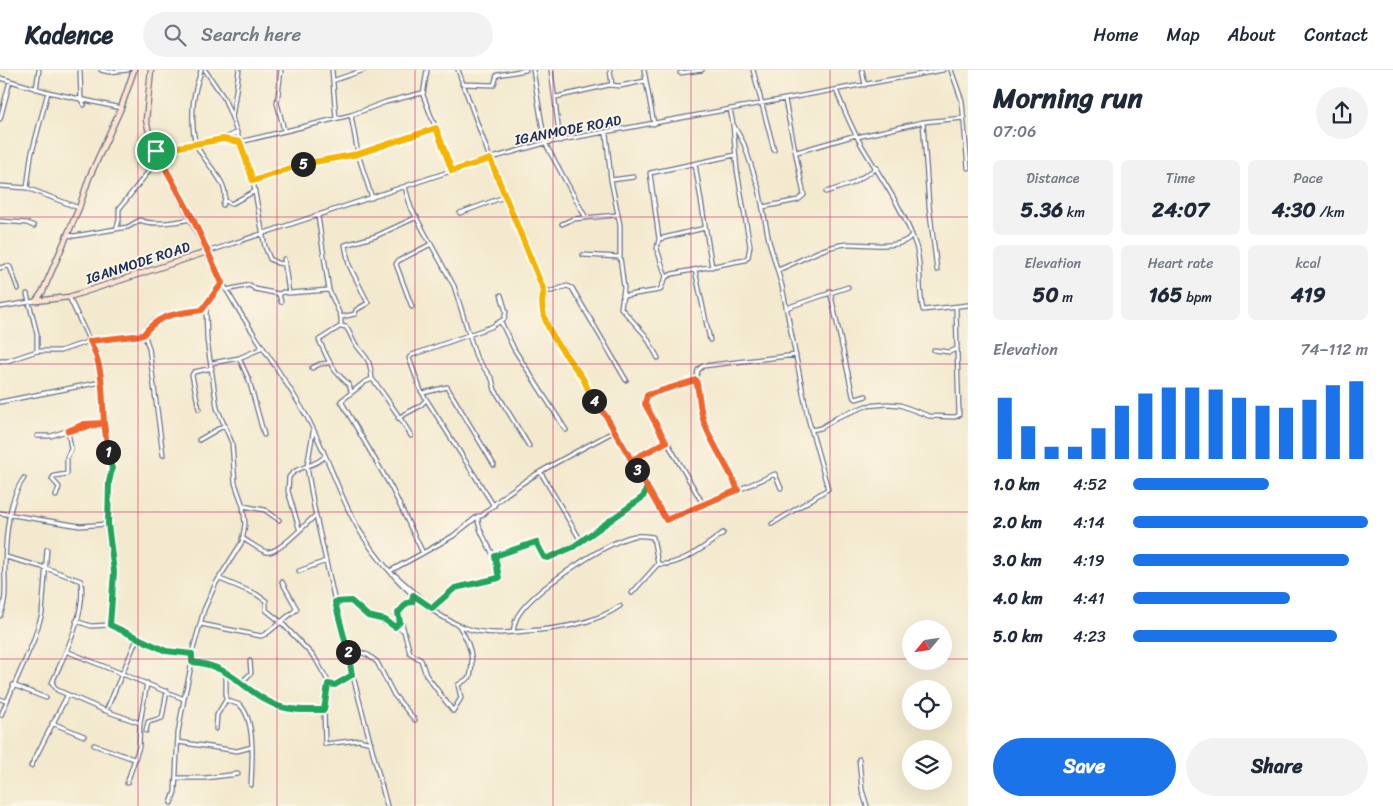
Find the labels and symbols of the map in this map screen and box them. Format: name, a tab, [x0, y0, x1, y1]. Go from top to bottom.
street label: IGANMODE ROAD	[511, 107, 624, 153]
pin	[135, 130, 177, 172]
pin: 5	[290, 152, 316, 176]
street label: IGANMODE ROAD	[82, 234, 194, 292]
pin: 4	[582, 388, 606, 414]
pin: 1	[96, 440, 120, 464]
pin: 3	[624, 458, 650, 482]
north arrow	[902, 620, 952, 670]
pin: 2	[336, 640, 360, 664]

